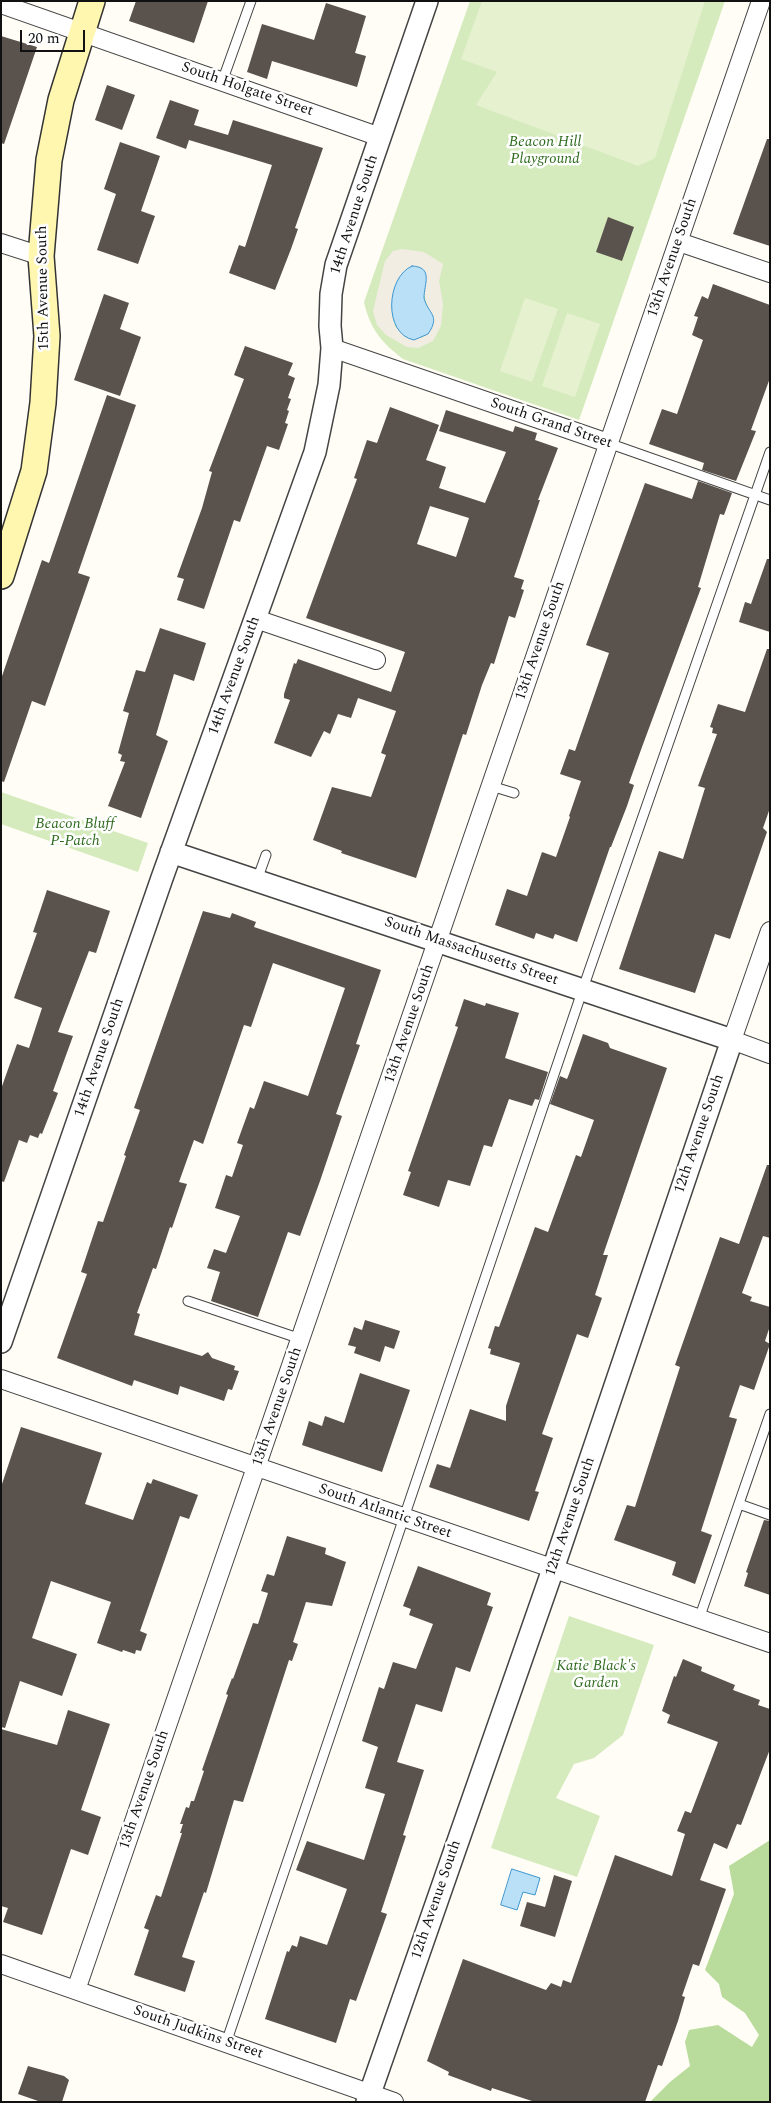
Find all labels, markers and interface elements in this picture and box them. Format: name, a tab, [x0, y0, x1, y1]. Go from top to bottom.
scale bar	[22, 20, 88, 52]
text: 20 m	[28, 27, 60, 50]
street label: South Holgate Street	[179, 59, 315, 121]
park label: Beacon Hill Playground	[509, 134, 581, 169]
street label: 14th Avenue South	[327, 153, 383, 277]
street label: 13th Avenue South	[644, 196, 702, 320]
street label: 15th Avenue South	[34, 225, 54, 351]
street label: South Grand Street	[488, 395, 614, 453]
street label: 13th Avenue South	[512, 579, 570, 703]
street label: 14th Avenue South	[205, 614, 265, 738]
park label: Beacon Bluff P-Patch	[35, 816, 115, 851]
street label: South Massachusetts Street	[382, 914, 560, 990]
street label: 13th Avenue South	[381, 962, 439, 1086]
street label: 14th Avenue South	[71, 996, 129, 1120]
street label: 12th Avenue South	[671, 1072, 729, 1196]
street label: 13th Avenue South	[249, 1345, 307, 1469]
street label: 12th Avenue South	[542, 1455, 600, 1579]
street label: South Atlantic Street	[316, 1481, 454, 1543]
park label: Katie Black's Garden	[556, 1658, 636, 1693]
street label: 13th Avenue South	[116, 1728, 174, 1852]
street label: 12th Avenue South	[408, 1838, 466, 1962]
street label: South Judkins Street	[131, 2002, 265, 2064]

